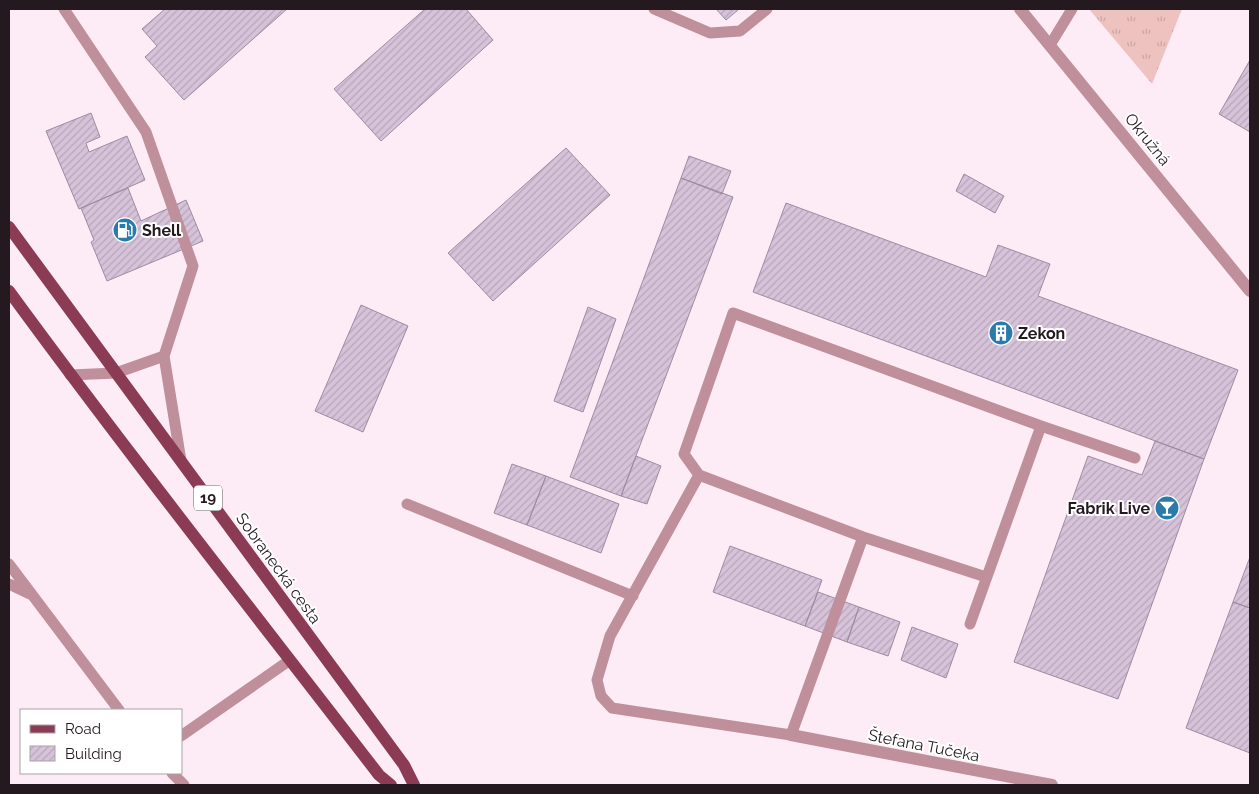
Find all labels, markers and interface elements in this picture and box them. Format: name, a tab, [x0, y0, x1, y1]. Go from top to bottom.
street label: Okružná	[1121, 109, 1174, 169]
fuel station icon: Shell	[112, 217, 138, 243]
place label: Shell	[142, 221, 182, 240]
building icon: Zekon	[988, 320, 1014, 346]
place label: Zekon	[1018, 324, 1065, 343]
road number: 19	[194, 486, 222, 510]
bar icon: Fabrik Live	[1154, 495, 1180, 521]
place label: Fabrik Live	[1068, 499, 1150, 518]
street label: Sobranecká cesta	[232, 509, 325, 627]
legend	[20, 709, 182, 774]
text: Road	[65, 720, 101, 738]
street label: Štefana Tučeka	[867, 724, 981, 766]
text: Building	[65, 745, 122, 763]

